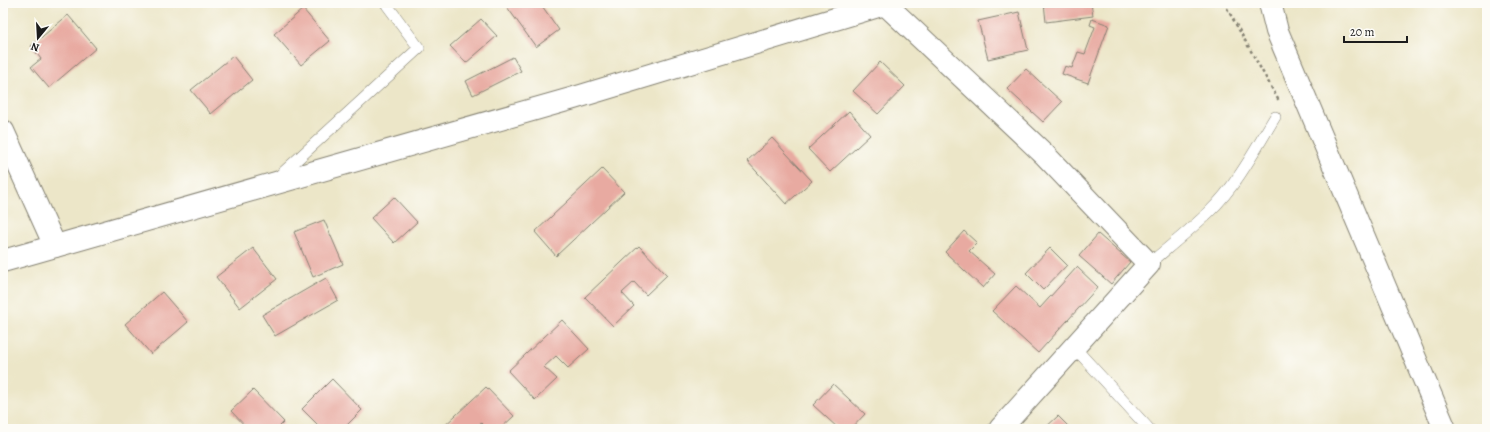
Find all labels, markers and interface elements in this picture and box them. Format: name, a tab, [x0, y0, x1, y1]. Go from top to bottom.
north arrow	[18, 18, 58, 58]
scale bar	[1344, 18, 1407, 44]
text: 20 m	[1350, 24, 1374, 40]
text: N	[29, 39, 41, 55]

